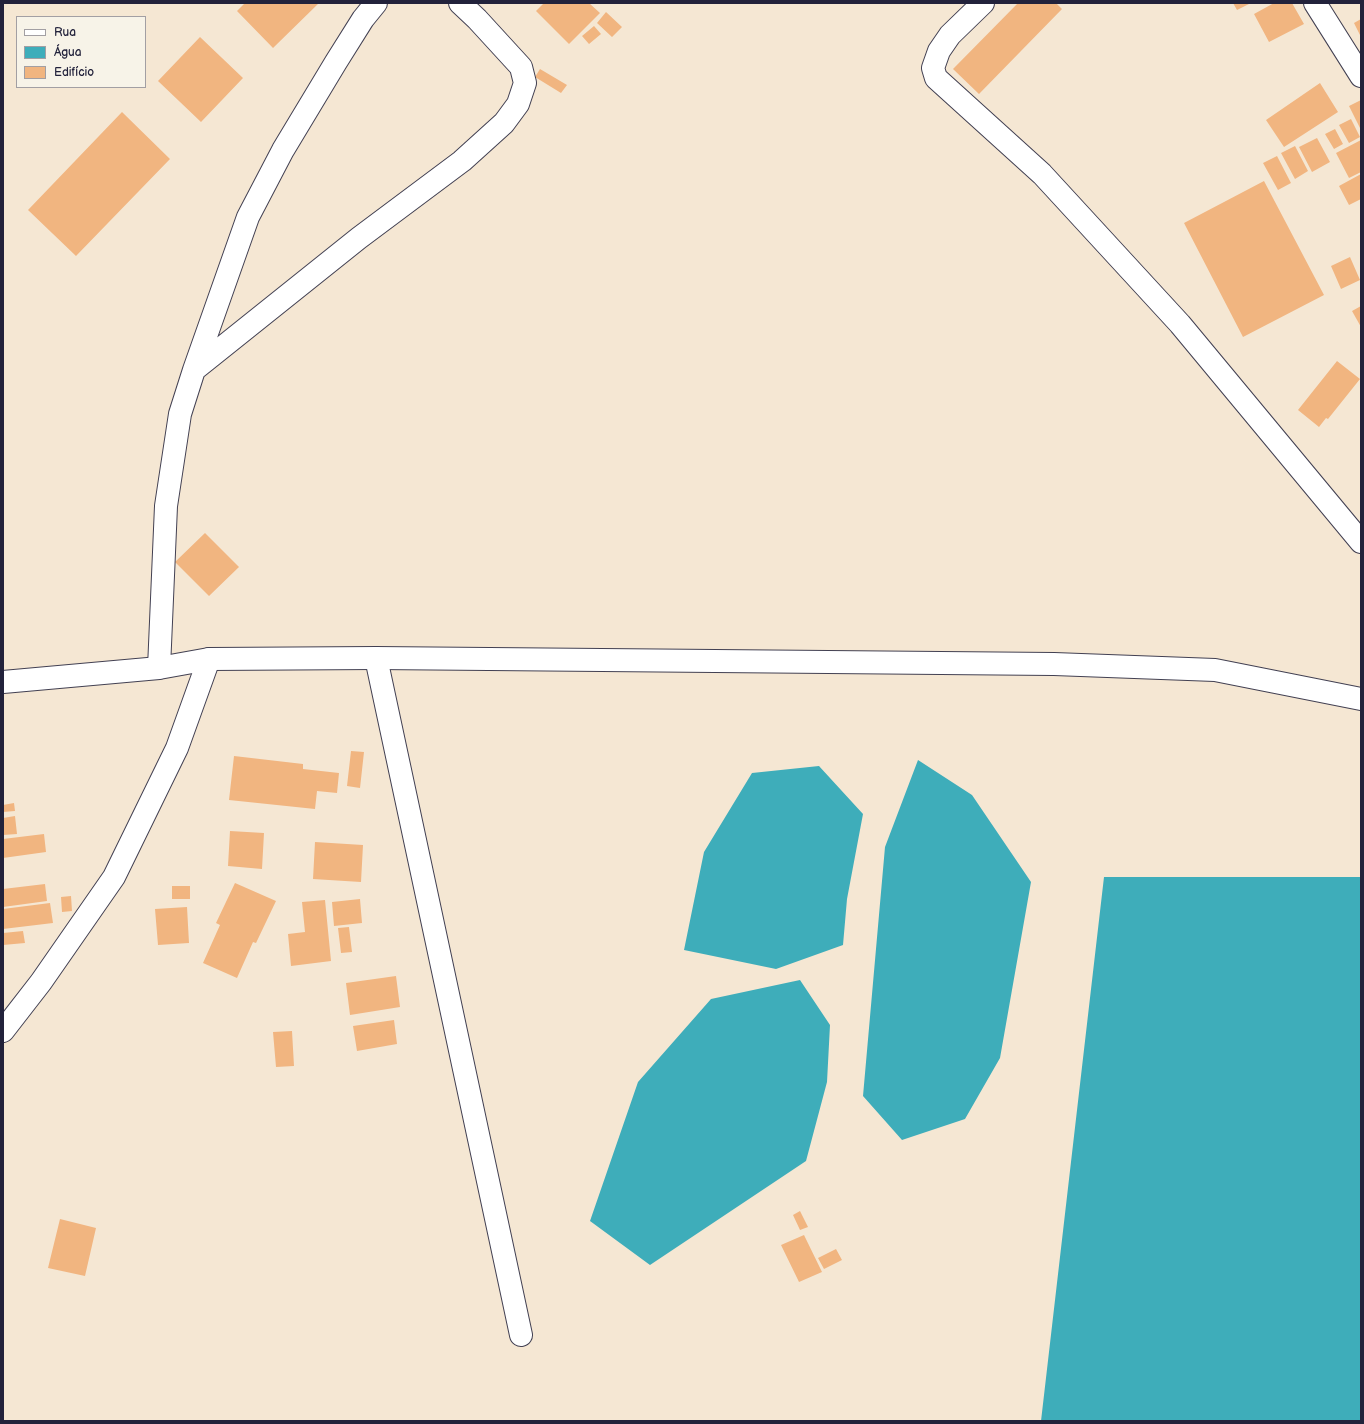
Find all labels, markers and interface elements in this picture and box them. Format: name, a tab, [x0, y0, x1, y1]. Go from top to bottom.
legend	[16, 16, 146, 88]
text: Rua	[54, 25, 76, 40]
text: Água	[54, 45, 82, 60]
text: Edifício	[54, 65, 94, 80]

